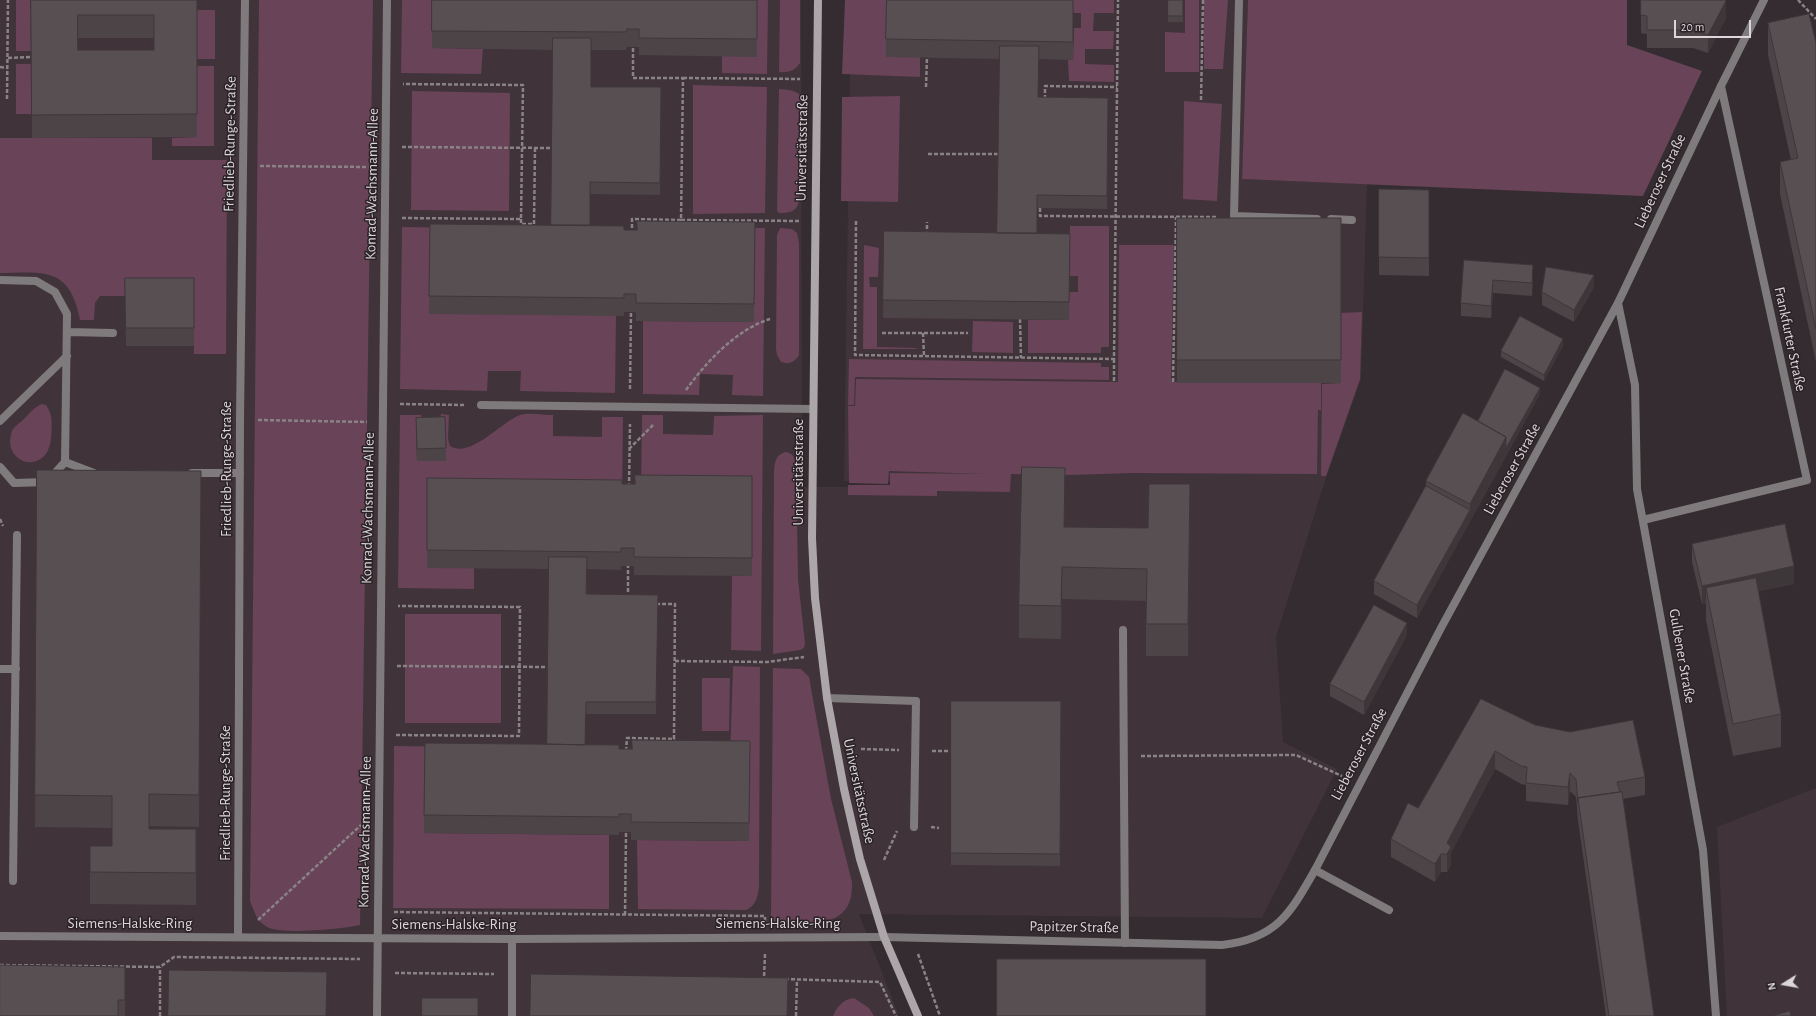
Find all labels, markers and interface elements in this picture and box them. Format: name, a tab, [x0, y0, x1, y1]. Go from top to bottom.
scale bar	[1676, 12, 1753, 38]
text: 20 m	[1681, 21, 1704, 33]
street label: Friedlieb-Runge-Straße	[220, 76, 240, 212]
street label: Universitätsstraße	[792, 94, 812, 202]
street label: Konrad-Wachsmann-Allee	[362, 108, 382, 260]
street label: Lieberoser Straße	[1630, 131, 1690, 231]
street label: Frankfurter Straße	[1770, 285, 1810, 393]
street label: Friedlieb-Runge-Straße	[217, 401, 235, 537]
street label: Universitätsstraße	[789, 419, 807, 525]
street label: Lieberoser Straße	[1479, 420, 1545, 518]
street label: Konrad-Wachsmann-Allee	[358, 432, 378, 584]
street label: Gulbener Straße	[1665, 607, 1699, 705]
street label: Lieberoser Straße	[1327, 705, 1391, 803]
street label: Friedlieb-Runge-Straße	[216, 725, 234, 861]
street label: Universitätsstraße	[839, 737, 879, 845]
street label: Konrad-Wachsmann-Allee	[355, 756, 375, 908]
street label: Siemens-Halske-Ring	[68, 914, 192, 932]
street label: Siemens-Halske-Ring	[716, 914, 840, 932]
street label: Siemens-Halske-Ring	[392, 915, 516, 933]
street label: Papitzer Straße	[1029, 917, 1119, 937]
north arrow	[1764, 964, 1804, 1004]
text: N	[1766, 982, 1778, 991]

